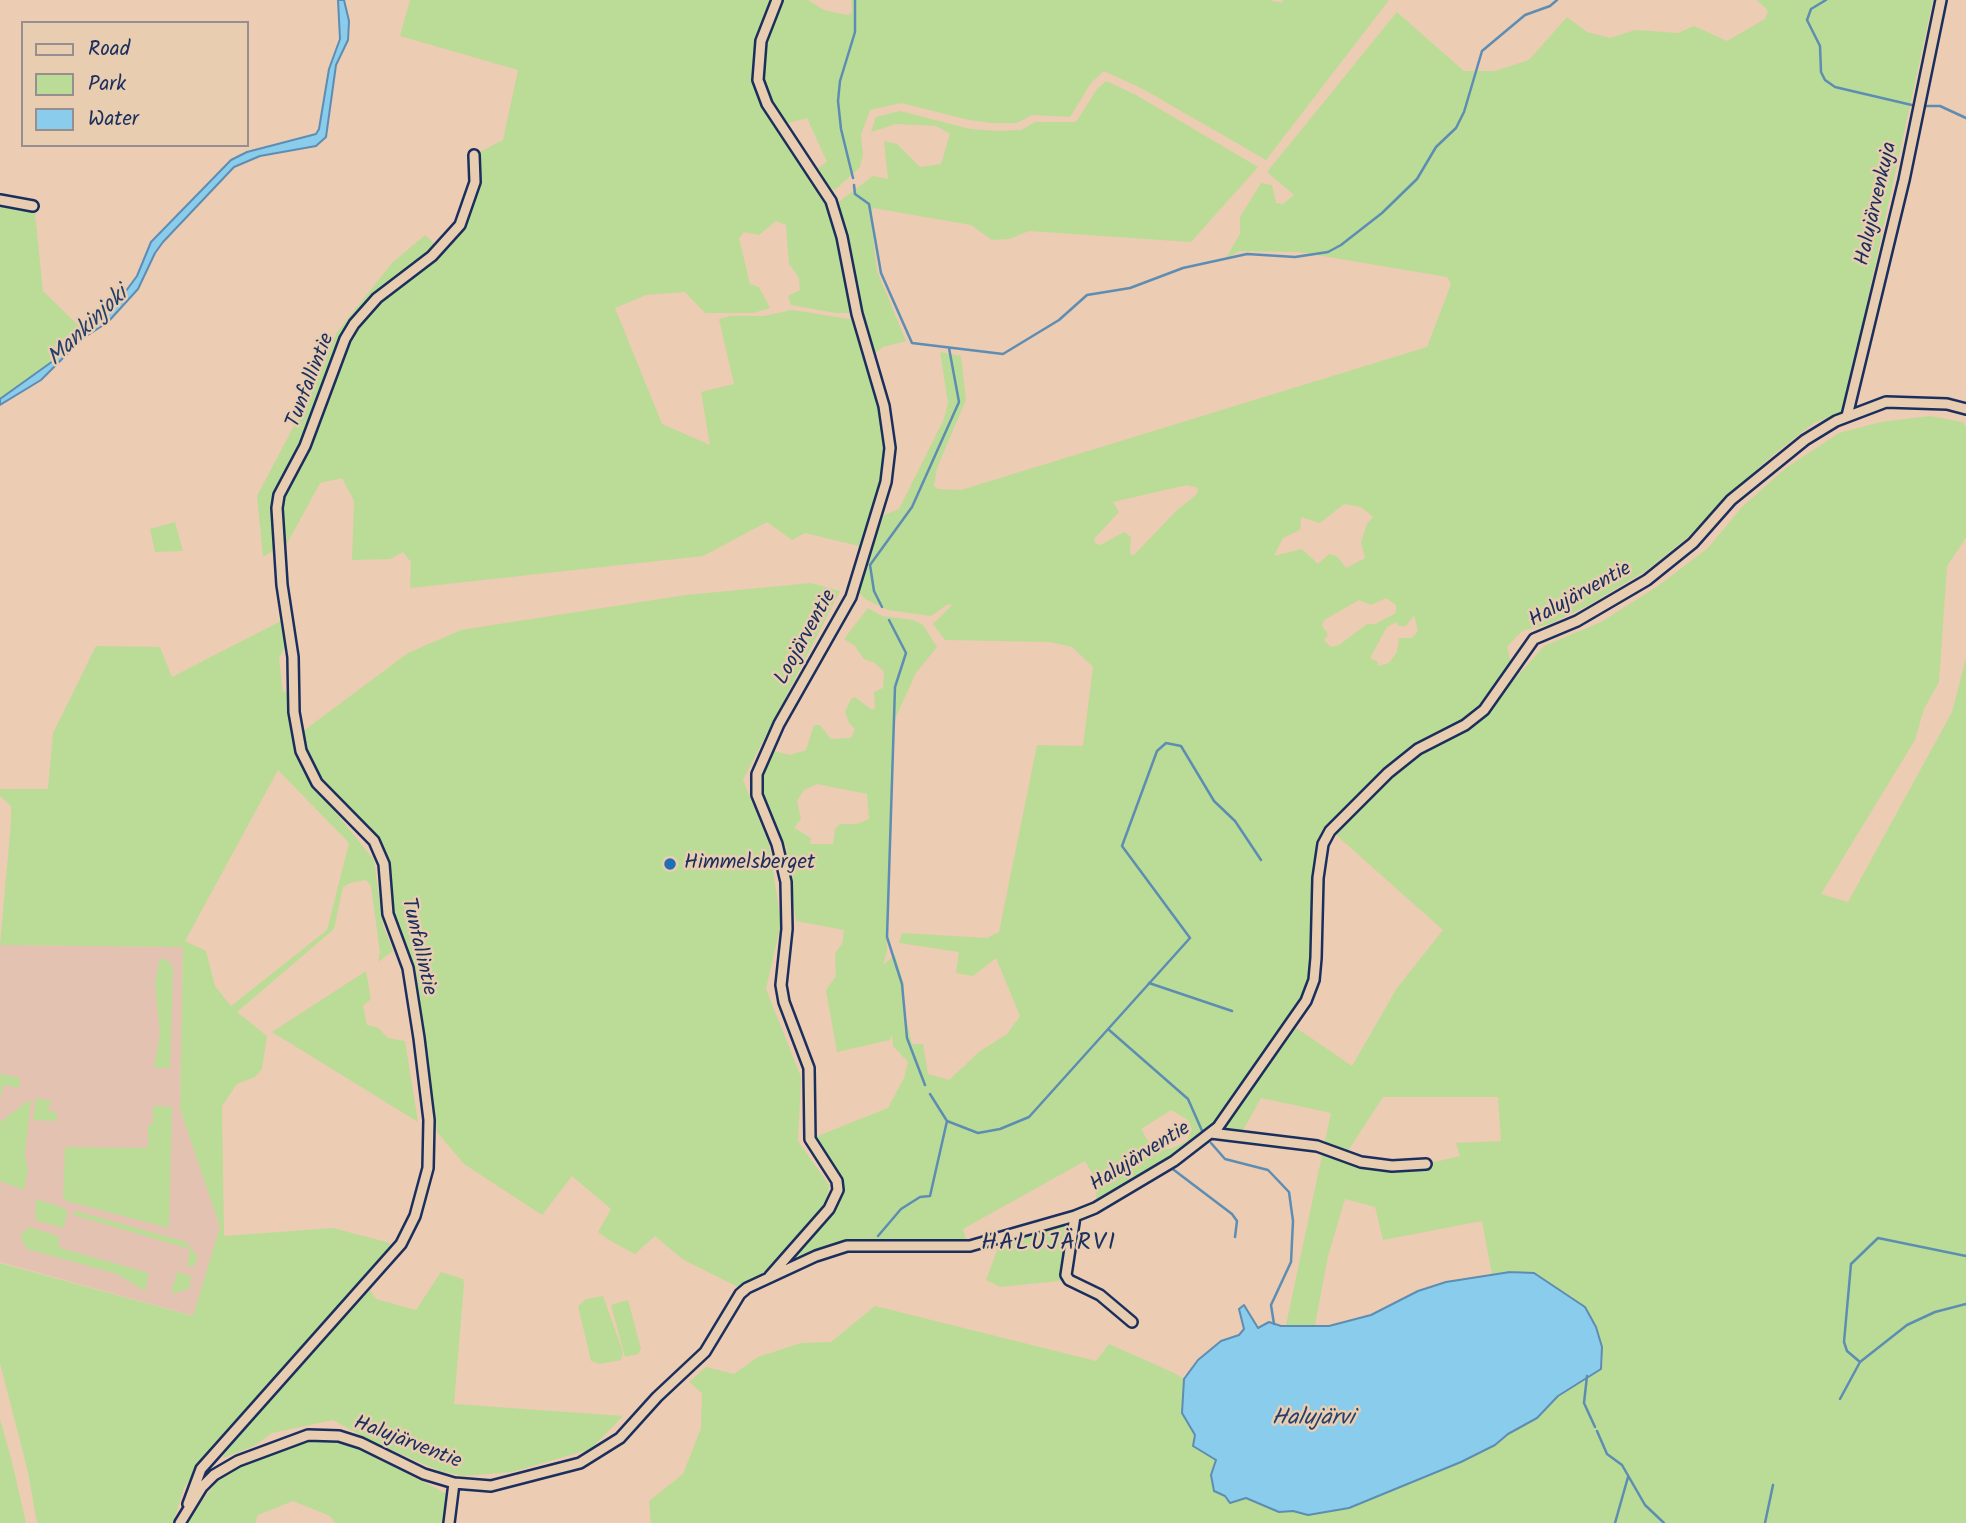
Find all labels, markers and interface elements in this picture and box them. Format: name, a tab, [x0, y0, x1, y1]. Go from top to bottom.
legend	[21, 21, 248, 147]
text: Road	[88, 33, 130, 66]
text: Park	[88, 68, 126, 101]
text: Water	[88, 103, 139, 136]
street label: Halujärvenkuja	[1852, 140, 1904, 268]
water label: Mankinjoki	[43, 283, 135, 373]
street label: Tunfallintie	[282, 330, 342, 432]
street label: Halujärventie	[1525, 557, 1637, 635]
street label: Loojärventie	[771, 586, 843, 690]
place label: Himmelsberget	[684, 851, 815, 877]
marker: Himmelsberget	[662, 856, 678, 872]
street label: Tunfallintie	[394, 896, 440, 998]
street label: Halujärventie	[1086, 1117, 1196, 1199]
district label: HALUJÄRVI	[982, 1231, 1116, 1259]
water label: Halujärvi	[1272, 1406, 1354, 1434]
street label: Halujärventie	[350, 1412, 464, 1476]

